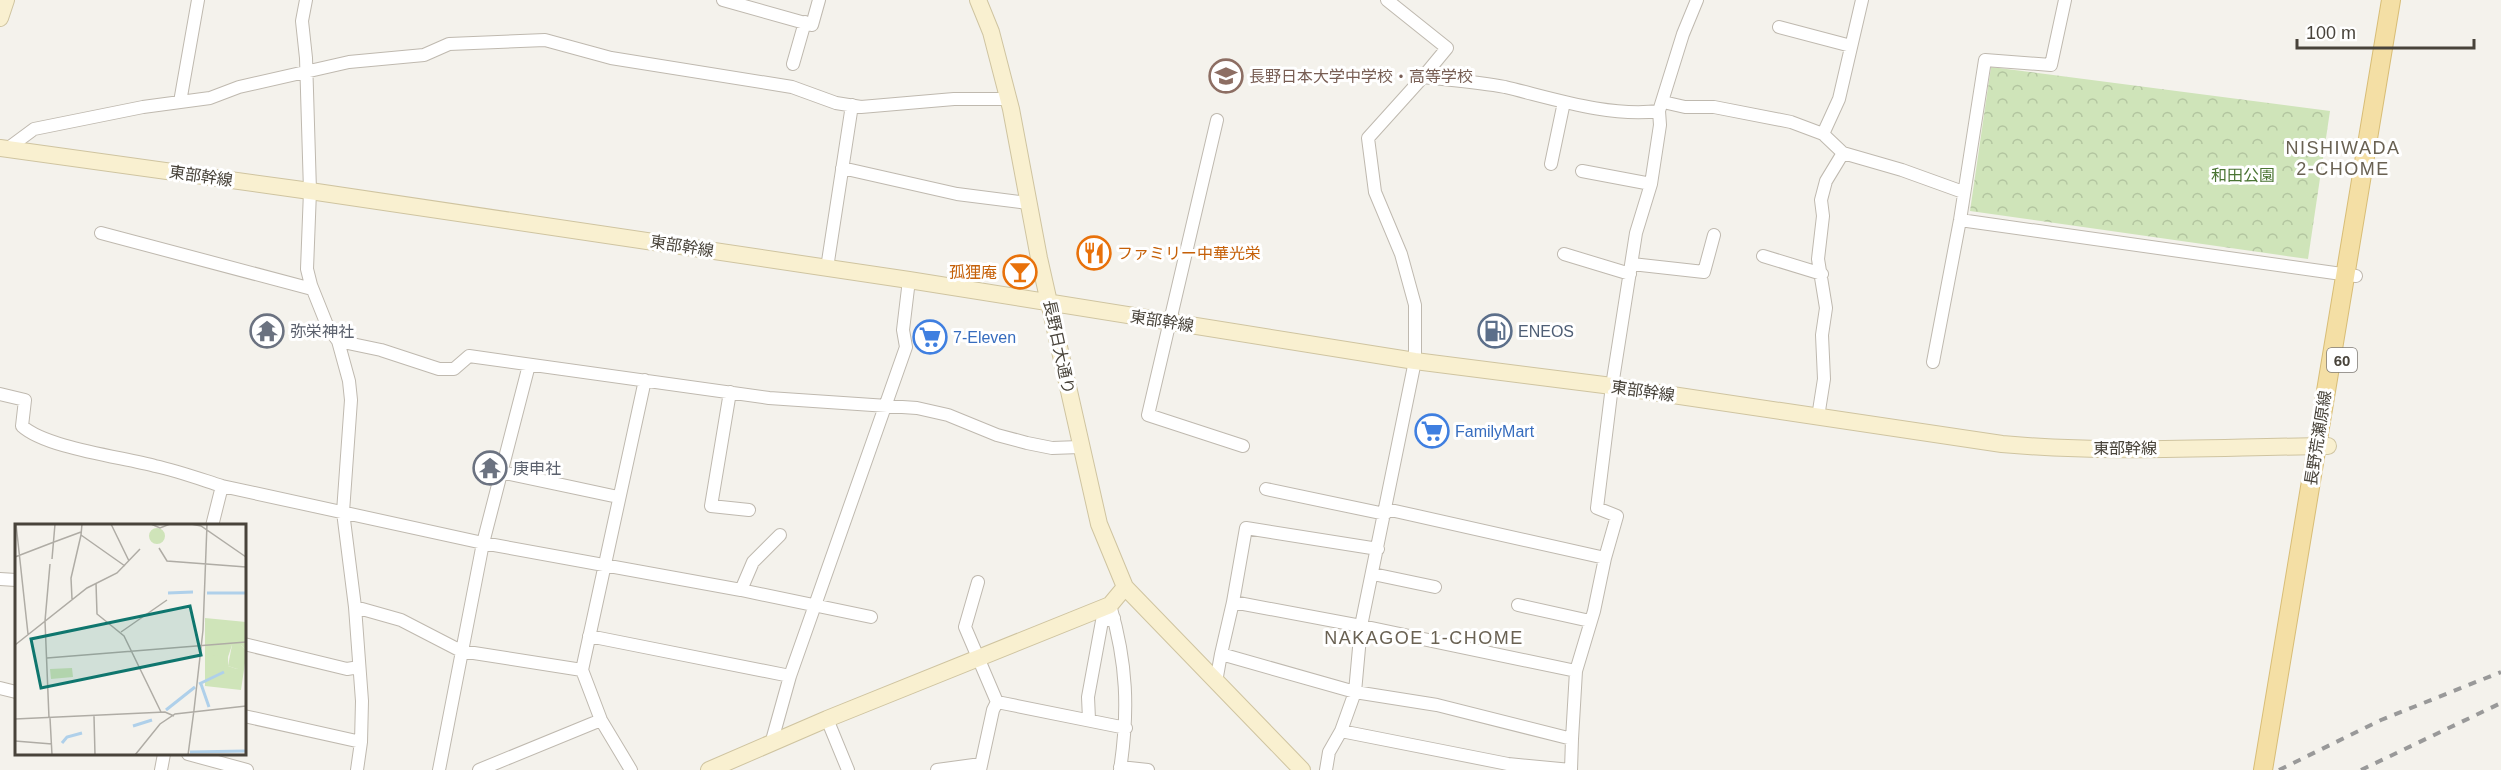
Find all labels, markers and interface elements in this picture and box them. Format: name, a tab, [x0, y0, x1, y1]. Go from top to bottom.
scale bar	[2297, 12, 2474, 50]
text: 100 m	[2306, 23, 2356, 43]
school or university icon: 長野日本大学中学校・高等学校	[1208, 58, 1244, 94]
place label: 長野日本大学中学校・高等学校	[1249, 68, 1473, 85]
district label: NISHIWADA 2-CHOME	[2286, 138, 2400, 179]
street label: 東部幹線	[168, 163, 234, 189]
park label: 和田公園	[2211, 167, 2275, 184]
street label: 東部幹線	[649, 233, 715, 259]
restaurant icon: ファミリー中華光栄	[1076, 235, 1112, 271]
place label: ファミリー中華光栄	[1117, 245, 1261, 262]
bar icon: 孤狸庵	[1002, 254, 1038, 290]
place label: 孤狸庵	[949, 264, 997, 281]
street label: 長野日大通り	[1041, 298, 1077, 396]
street label: 東部幹線	[1129, 308, 1195, 334]
temple icon: 弥栄神社	[249, 313, 285, 349]
fuel station icon: ENEOS	[1477, 313, 1513, 349]
supermarket icon: 7-Eleven	[912, 319, 948, 355]
place label: 弥栄神社	[290, 323, 354, 340]
place label: ENEOS	[1518, 323, 1574, 340]
place label: 7-Eleven	[953, 329, 1016, 346]
road number: 60	[2327, 348, 2357, 372]
street label: 東部幹線	[1610, 378, 1676, 404]
street label: 長野荒瀬原線	[2302, 389, 2334, 487]
supermarket icon: FamilyMart	[1414, 413, 1450, 449]
place label: FamilyMart	[1455, 423, 1535, 440]
street label: 東部幹線	[2093, 440, 2157, 457]
temple icon: 庚申社	[472, 450, 508, 486]
place label: 庚申社	[513, 460, 561, 477]
inset map	[15, 524, 246, 755]
district label: NAKAGOE 1-CHOME	[1324, 628, 1524, 648]

